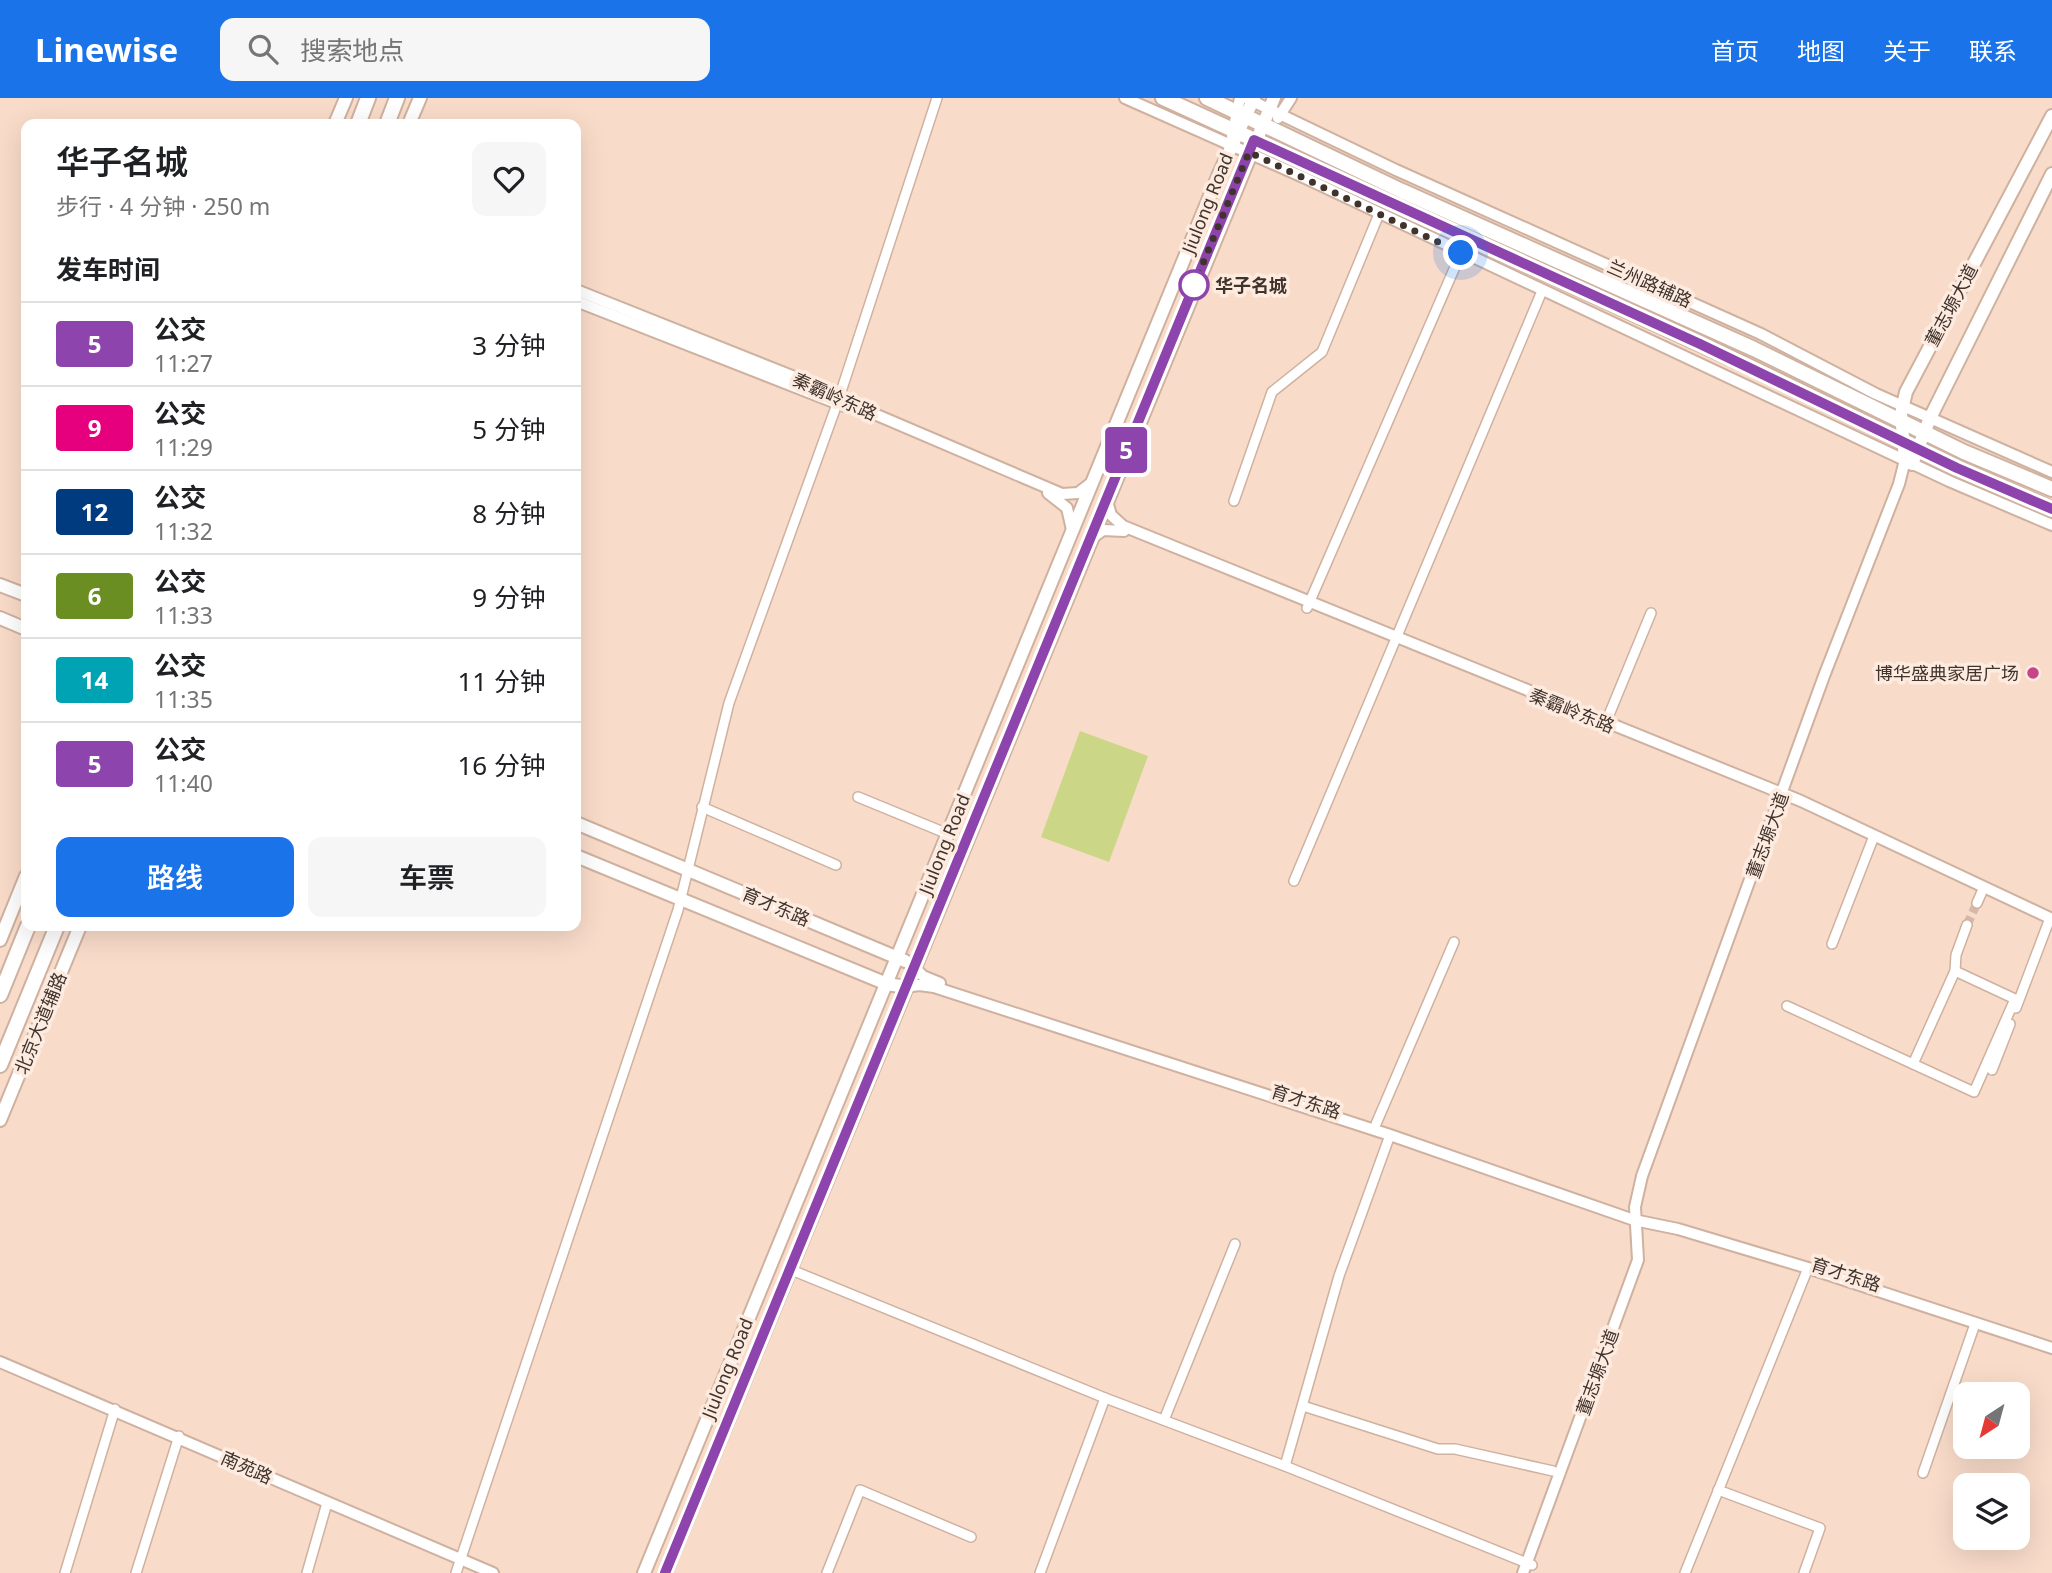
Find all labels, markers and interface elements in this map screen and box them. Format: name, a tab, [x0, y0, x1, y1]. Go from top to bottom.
search box	[220, 18, 710, 81]
text: Linewise	[35, 27, 178, 72]
icon: search	[244, 30, 282, 68]
text: 搜索地点	[300, 32, 404, 68]
text: 首页	[1711, 34, 1759, 67]
text: 地图	[1797, 34, 1845, 67]
text: 关于	[1883, 34, 1931, 67]
text: 联系	[1969, 34, 2017, 67]
text: 华子名城	[56, 139, 188, 184]
button: heart	[472, 142, 546, 216]
street label: Jiulong Road	[1175, 149, 1238, 259]
text: 步行 · 4 分钟 · 250 m	[56, 190, 270, 222]
your location	[1443, 235, 1478, 270]
text: 发车时间	[56, 251, 160, 287]
street label: 兰州路辅路	[1604, 254, 1696, 312]
street label: 董志塬大道	[1919, 260, 1983, 350]
marker: 华子名城	[1179, 270, 1209, 300]
place label: 华子名城	[1215, 273, 1287, 297]
text: 公交	[154, 311, 206, 347]
text: 5	[88, 327, 101, 360]
text: 3 分钟	[472, 327, 546, 363]
text: 11:27	[154, 347, 213, 379]
street label: 秦霸岭东路	[789, 367, 881, 425]
text: 公交	[154, 395, 206, 431]
text: 9	[88, 411, 101, 444]
text: 5 分钟	[472, 411, 546, 447]
line badge: 5	[1103, 427, 1149, 473]
text: 11:29	[154, 431, 213, 463]
text: 5	[1119, 433, 1133, 466]
text: 公交	[154, 479, 206, 515]
text: 12	[81, 495, 108, 528]
text: 8 分钟	[472, 495, 546, 531]
text: 11:32	[154, 515, 213, 547]
text: 公交	[154, 563, 206, 599]
text: 6	[88, 579, 101, 612]
text: 9 分钟	[472, 579, 546, 615]
text: 11:33	[154, 599, 213, 631]
text: 公交	[154, 647, 206, 683]
place label: 博华盛典家居广场	[1875, 661, 2019, 685]
text: 14	[81, 663, 108, 696]
text: 11 分钟	[457, 663, 546, 699]
marker: 博华盛典家居广场	[2025, 665, 2041, 681]
street label: 秦霸岭东路	[1526, 682, 1618, 738]
text: 11:35	[154, 683, 213, 715]
text: 公交	[154, 731, 206, 767]
text: 5	[88, 747, 101, 780]
text: 16 分钟	[457, 747, 546, 783]
text: 11:40	[154, 767, 213, 799]
street label: 董志塬大道	[1740, 789, 1794, 881]
street label: Jiulong Road	[912, 790, 975, 900]
button: 路线	[56, 837, 294, 917]
button: 车票	[308, 837, 546, 917]
street label: 育才东路	[738, 881, 814, 931]
street label: 北京大道辅路	[9, 968, 71, 1078]
street label: 育才东路	[1268, 1078, 1344, 1124]
street label: 育才东路	[1808, 1251, 1884, 1297]
street label: Jiulong Road	[695, 1314, 758, 1424]
street label: 董志塬大道	[1570, 1326, 1624, 1418]
north arrow	[1953, 1382, 2030, 1460]
map controls	[1953, 1382, 2030, 1550]
street label: 南苑路	[217, 1445, 277, 1489]
button: layers	[1953, 1473, 2030, 1550]

